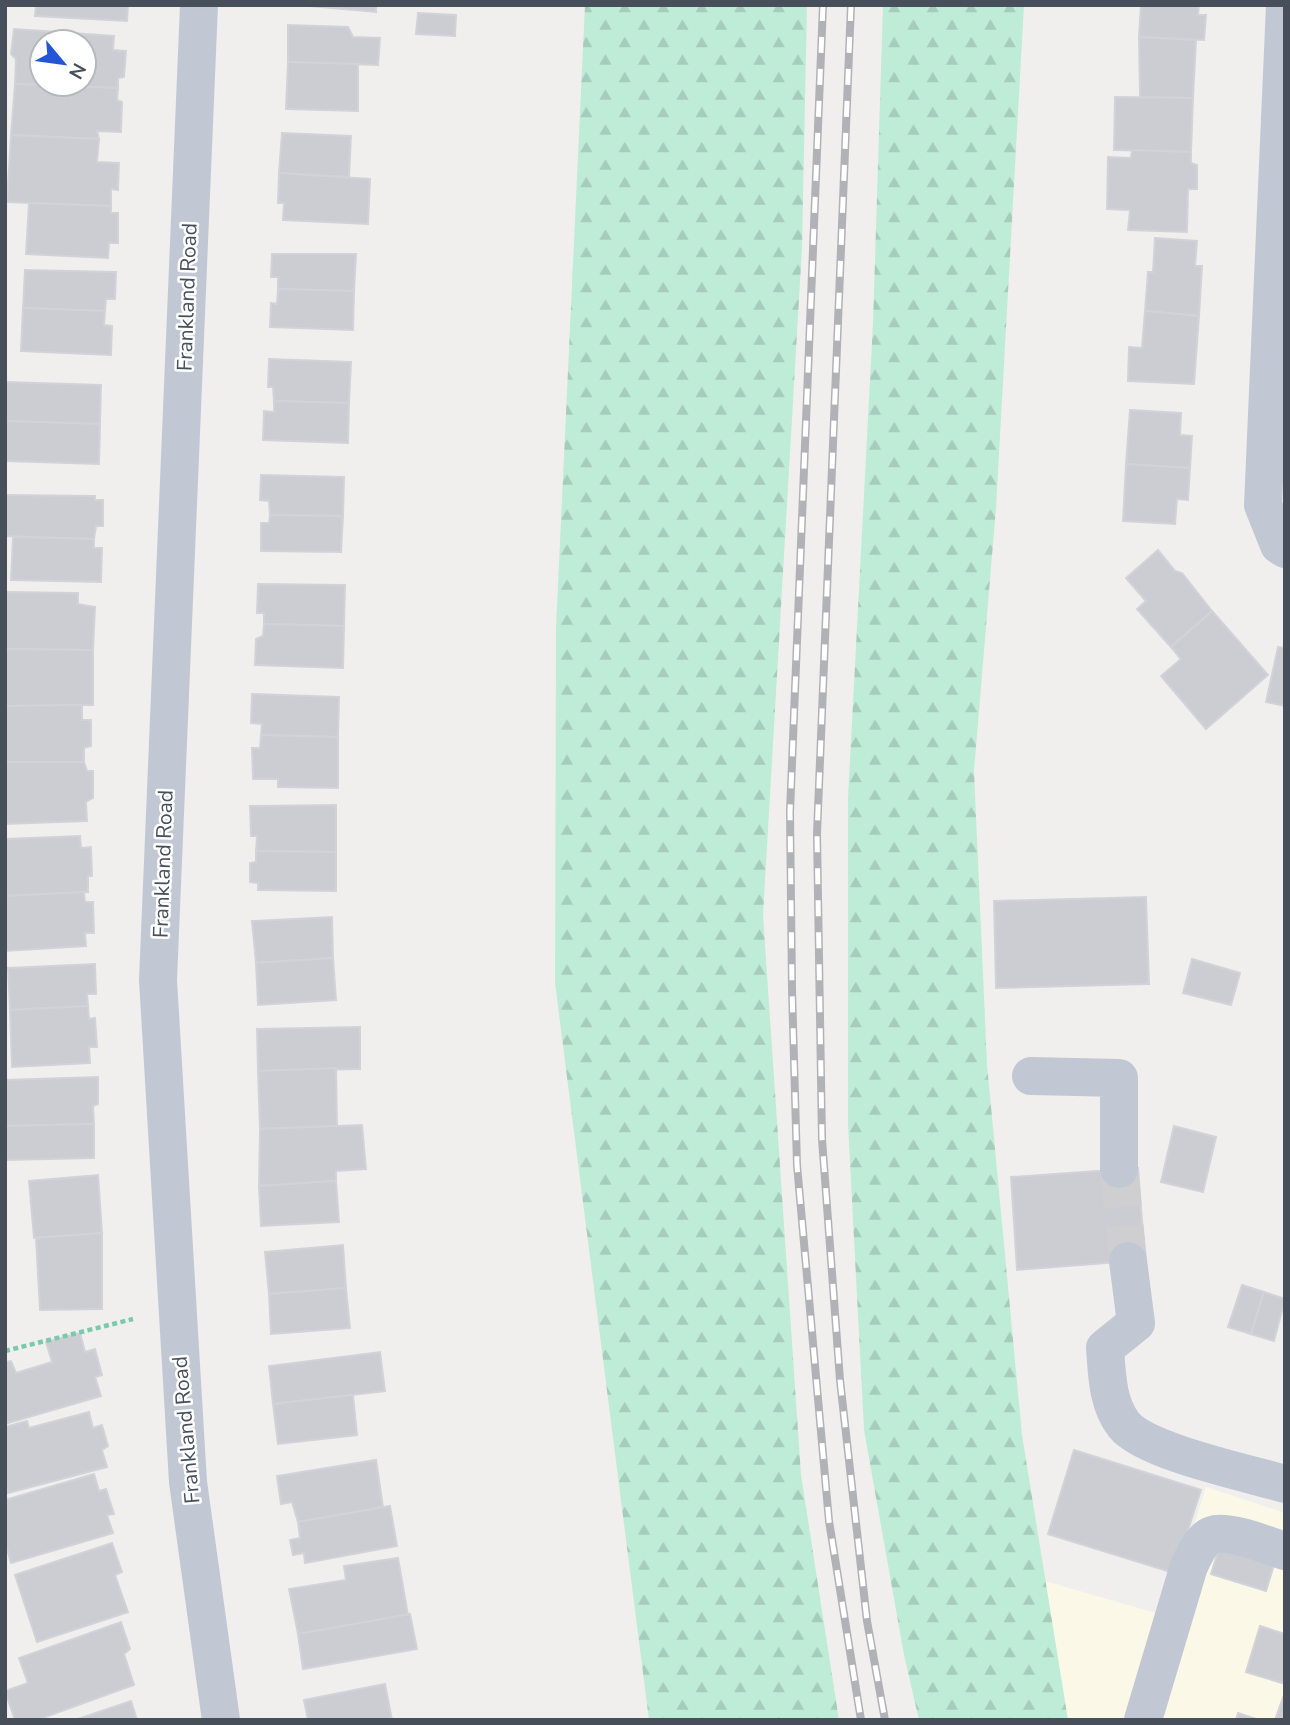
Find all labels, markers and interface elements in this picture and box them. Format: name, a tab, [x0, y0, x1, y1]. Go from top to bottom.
north arrow	[28, 28, 98, 98]
text: N	[62, 58, 92, 83]
street label: Frankland Road	[170, 223, 204, 371]
street label: Frankland Road	[146, 790, 180, 938]
street label: Frankland Road	[166, 1355, 206, 1505]

